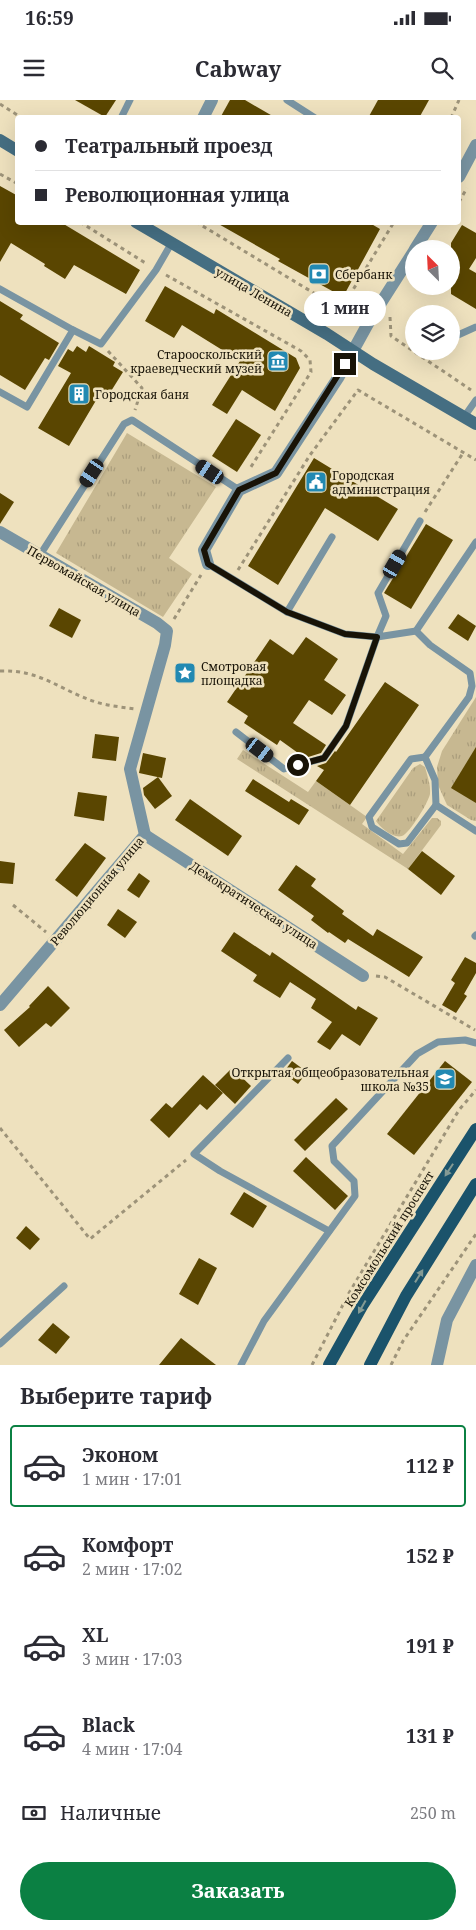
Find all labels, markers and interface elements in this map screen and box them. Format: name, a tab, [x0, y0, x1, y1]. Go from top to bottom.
text: 16:59	[25, 5, 74, 31]
text: Cabway	[195, 53, 281, 83]
icon: menu	[20, 54, 48, 82]
icon: search	[428, 54, 456, 82]
text: Театральный проезд	[65, 133, 273, 159]
text: Революционная улица	[65, 182, 290, 208]
north arrow	[405, 240, 460, 295]
map controls	[405, 240, 460, 360]
bank icon: Сбербанк	[307, 262, 331, 286]
street label: улица Ленина	[212, 263, 296, 321]
place label: Сбербанк	[335, 266, 393, 283]
callout: 1 мин	[304, 292, 386, 326]
text: 1 мин	[321, 297, 369, 319]
button: layers	[405, 305, 460, 360]
place label: Старооскольский краеведческий музей	[130, 346, 262, 377]
museum icon: Старооскольский краеведческий музей	[266, 349, 290, 373]
route end	[334, 353, 356, 375]
building icon: Городская баня	[67, 382, 91, 406]
place label: Городская баня	[95, 386, 189, 403]
car	[77, 456, 106, 490]
car	[193, 457, 226, 487]
place label: Городская администрация	[332, 467, 430, 498]
public building icon: Городская администрация	[304, 470, 328, 494]
street label: Первомайская улица	[24, 541, 144, 621]
car	[381, 547, 408, 581]
place label: Смотровая площадка	[201, 658, 267, 689]
place icon: Смотровая площадка	[173, 661, 197, 685]
car	[243, 735, 276, 765]
route start	[287, 754, 309, 776]
street label: Революционная улица	[46, 833, 148, 949]
street label: Демократическая улица	[187, 857, 321, 953]
place label: Открытая общеобразовательная школа №35	[232, 1064, 429, 1095]
school or university icon: Открытая общеобразовательная школа №35	[433, 1067, 457, 1091]
one-way arrow	[444, 1163, 454, 1177]
street label: Комсомольский проспект	[340, 1167, 438, 1310]
one-way arrow	[414, 1270, 424, 1283]
one-way arrow	[357, 1300, 366, 1313]
text: Выберите тариф	[20, 1380, 212, 1410]
text: Эконом	[82, 1442, 158, 1468]
icon: car	[22, 1444, 67, 1489]
text: 112 ₽	[406, 1453, 454, 1479]
text: 1 мин · 17:01	[82, 1468, 183, 1490]
text: Комфорт	[82, 1532, 173, 1558]
icon: car	[22, 1534, 67, 1579]
text: 152 ₽	[406, 1543, 454, 1569]
text: 2 мин · 17:02	[82, 1558, 183, 1580]
text: XL	[82, 1622, 108, 1648]
icon: car	[22, 1624, 67, 1669]
text: 191 ₽	[406, 1633, 454, 1659]
text: 3 мин · 17:03	[82, 1648, 183, 1670]
text: Black	[82, 1712, 135, 1738]
icon: car	[22, 1714, 67, 1759]
text: 131 ₽	[406, 1723, 454, 1749]
text: 4 мин · 17:04	[82, 1738, 183, 1760]
icon: cash	[20, 1799, 48, 1827]
text: Наличные	[60, 1800, 161, 1826]
text: 250 m	[410, 1802, 456, 1824]
button: Заказать	[20, 1862, 456, 1920]

